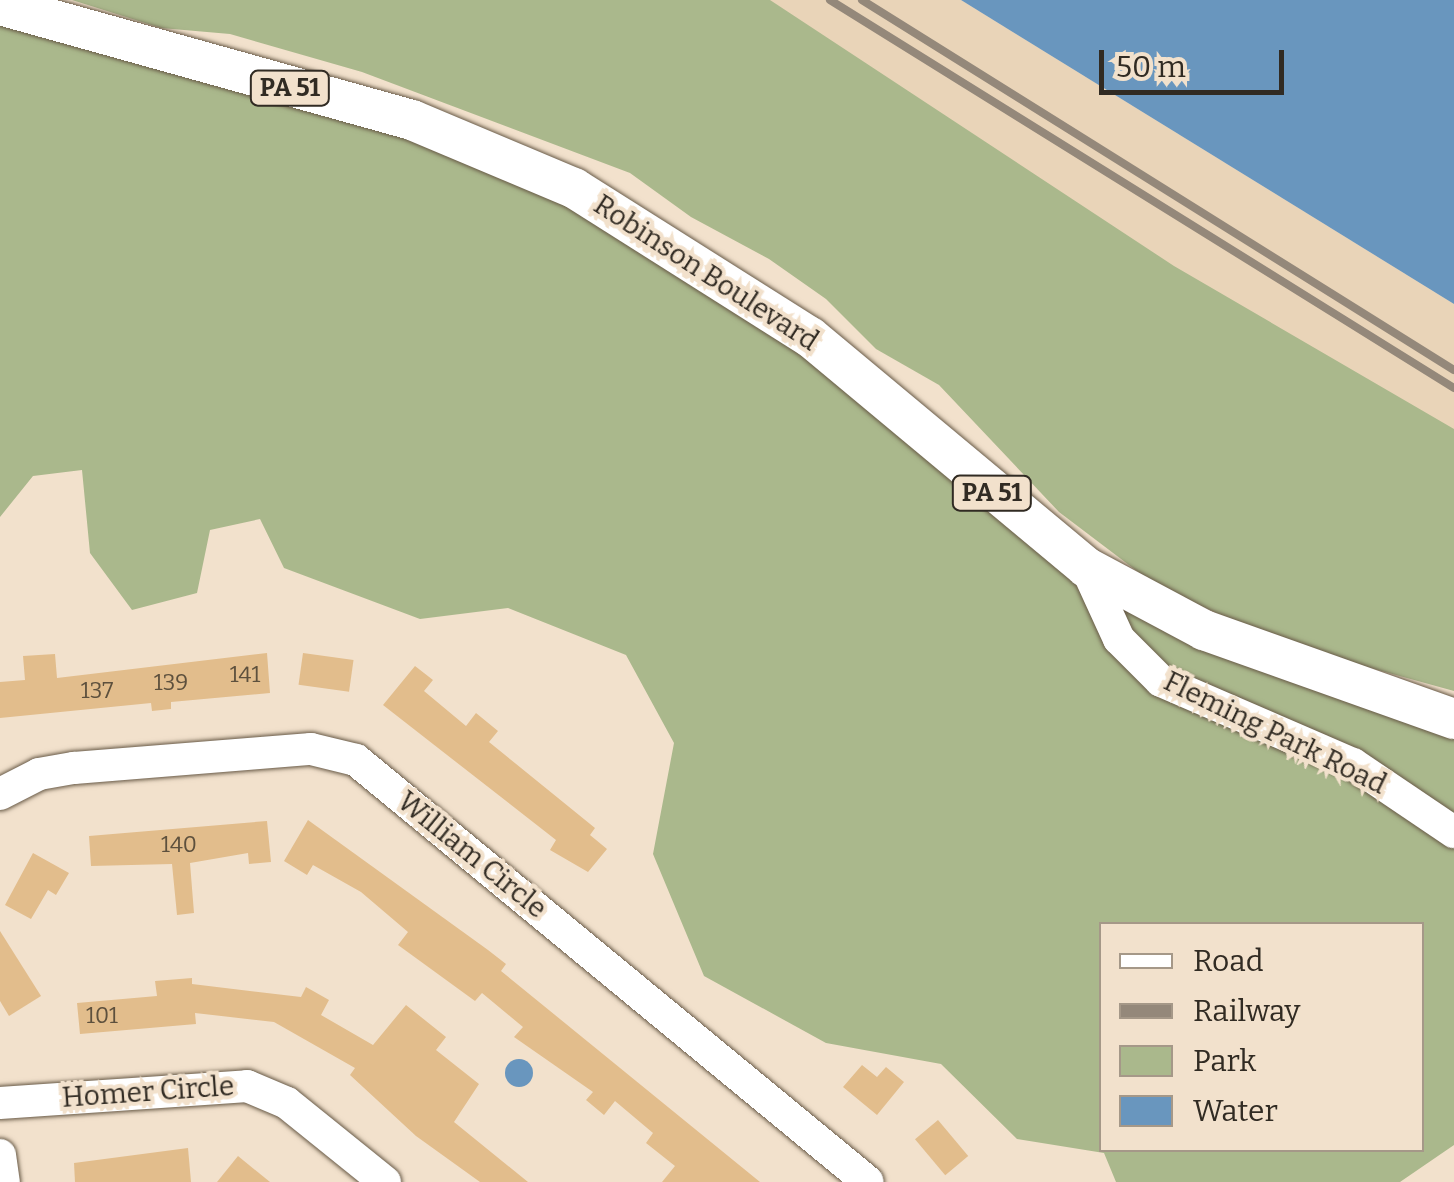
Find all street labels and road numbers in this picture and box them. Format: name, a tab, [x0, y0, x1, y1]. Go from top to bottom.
road number: PA 51	[248, 68, 332, 108]
street label: Robinson Boulevard	[587, 188, 825, 358]
road number: PA 51	[950, 473, 1034, 513]
street label: Fleming Park Road	[1158, 665, 1392, 801]
street label: William Circle	[391, 785, 553, 925]
street label: Homer Circle	[61, 1069, 235, 1115]

